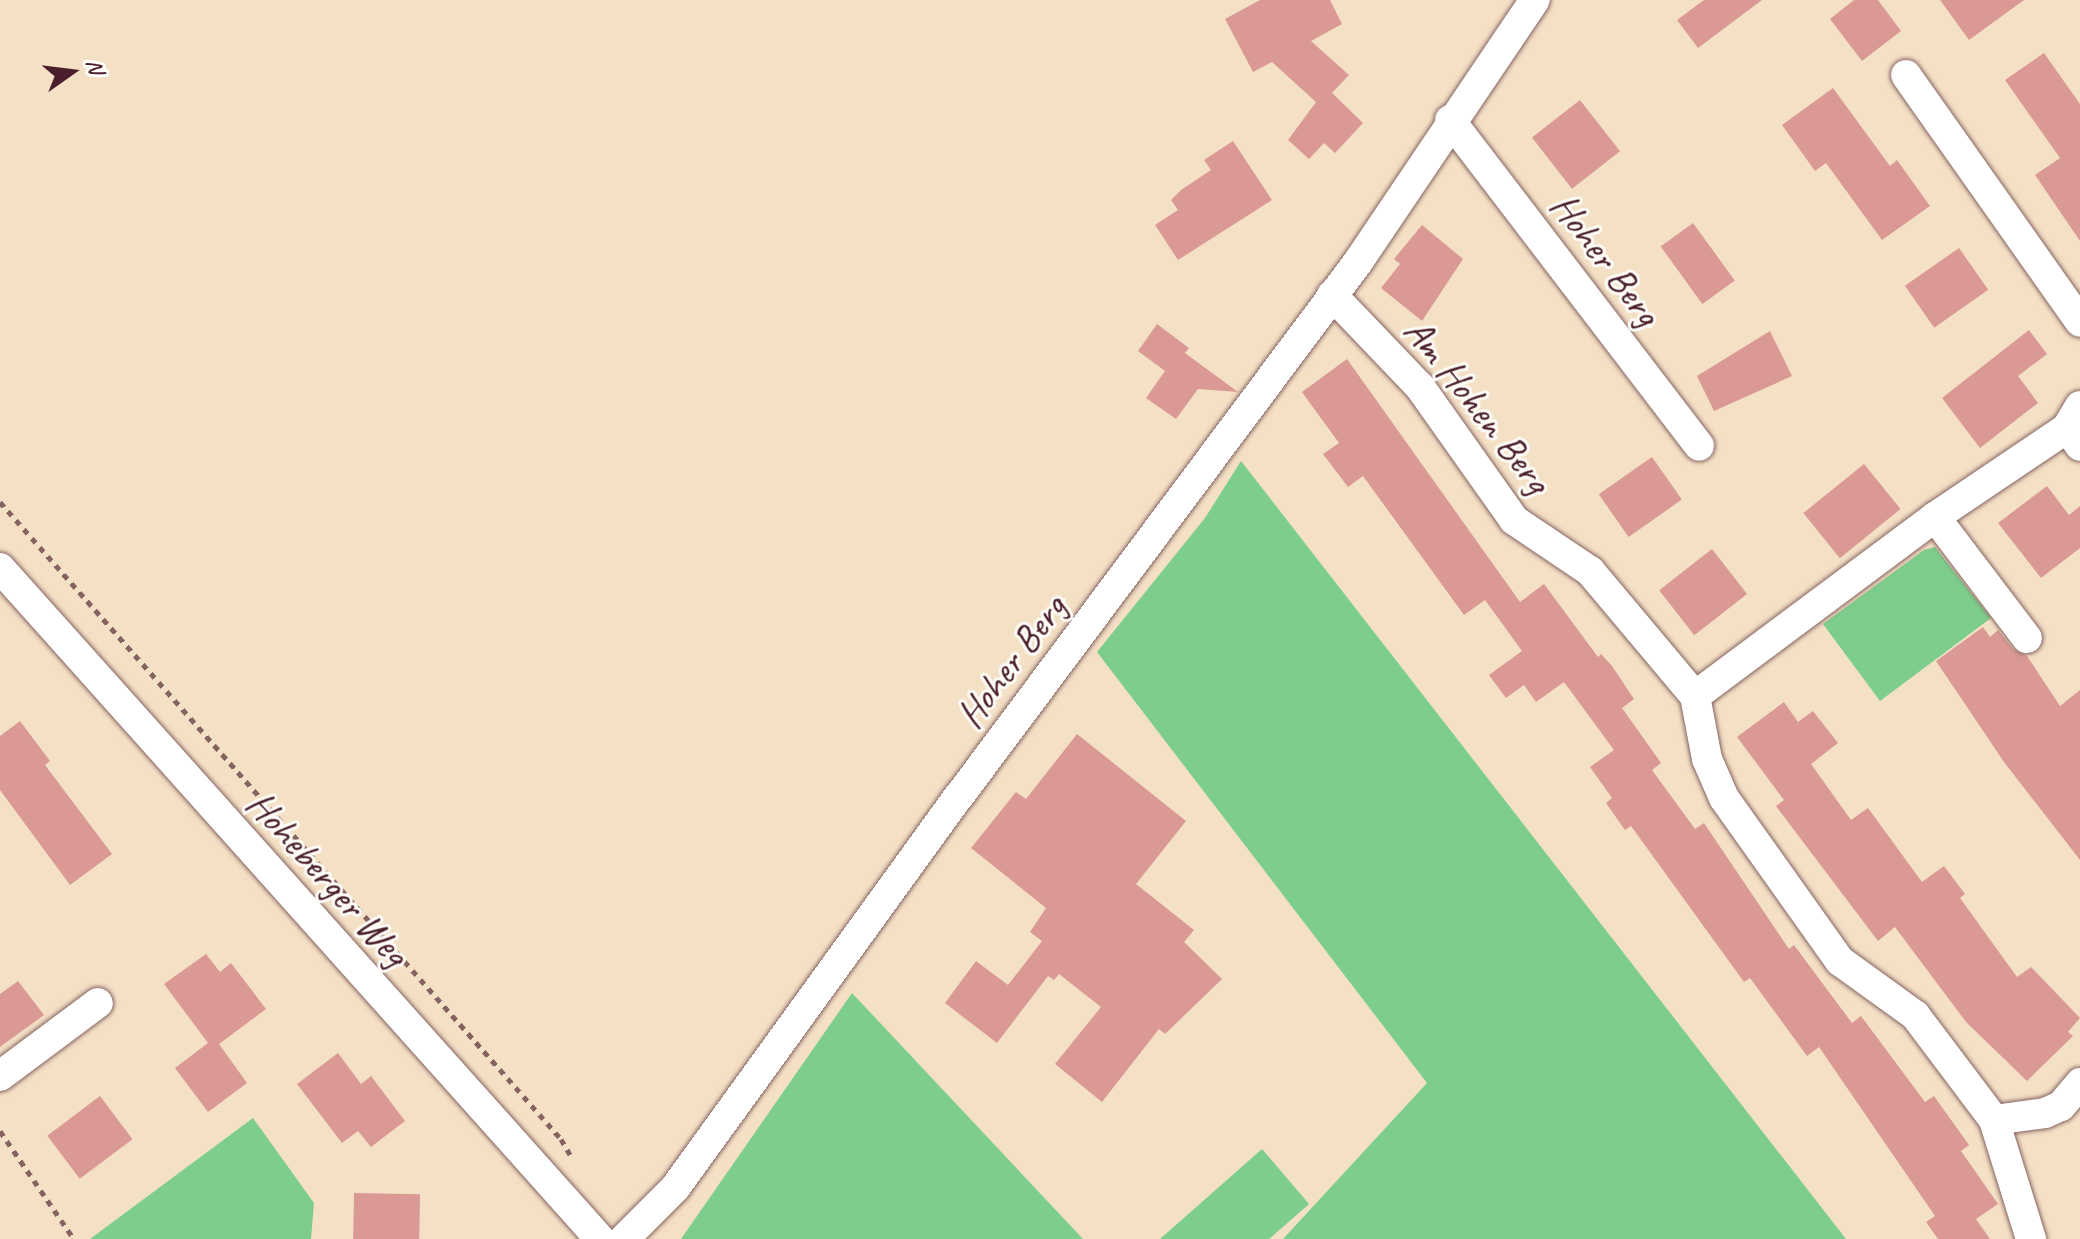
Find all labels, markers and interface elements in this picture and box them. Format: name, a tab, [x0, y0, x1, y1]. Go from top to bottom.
north arrow	[32, 32, 112, 112]
text: N	[80, 56, 111, 76]
street label: Hoher Berg	[1540, 183, 1672, 335]
street label: Am Hohen Berg	[1394, 307, 1562, 503]
street label: Hoher Berg	[945, 585, 1077, 737]
street label: Hoheberger Weg	[236, 780, 420, 976]

